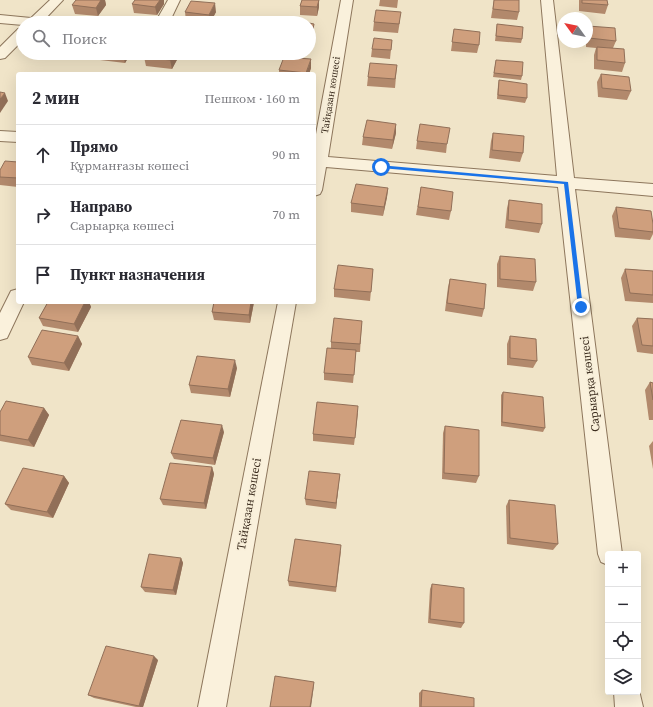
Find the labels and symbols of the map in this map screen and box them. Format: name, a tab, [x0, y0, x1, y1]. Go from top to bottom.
north arrow	[557, 12, 593, 48]
street label: Тайқазан көшесі	[318, 56, 343, 135]
route start	[372, 158, 390, 176]
route end	[572, 298, 590, 316]
street label: Сарыарқа көшесі	[576, 335, 604, 433]
street label: Тайқазан көшесі	[233, 456, 265, 551]

